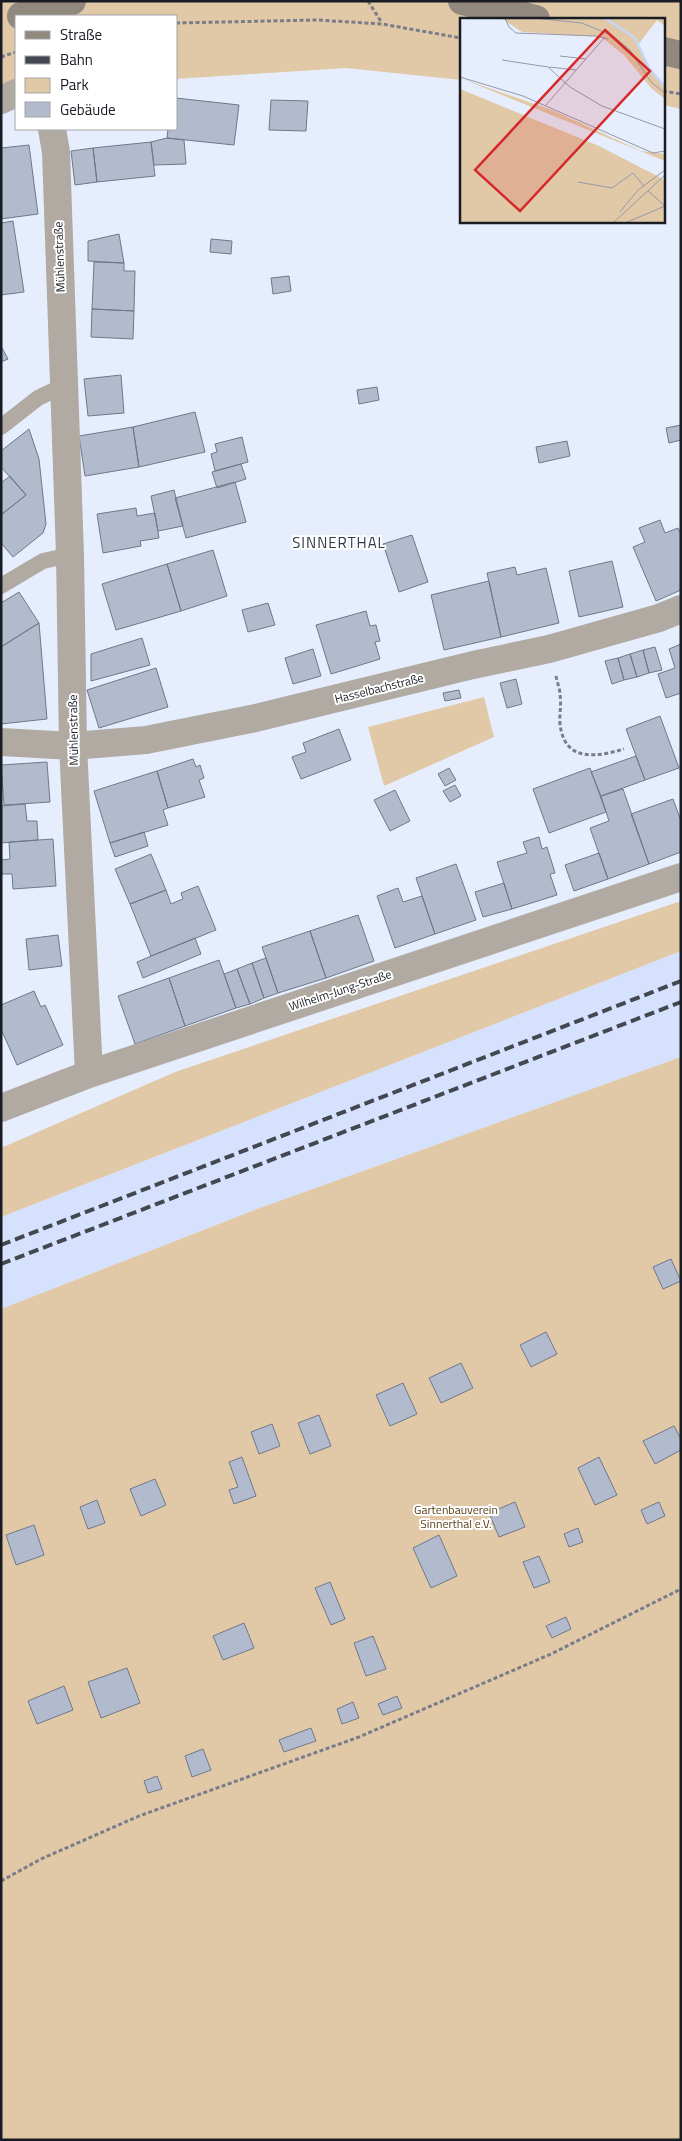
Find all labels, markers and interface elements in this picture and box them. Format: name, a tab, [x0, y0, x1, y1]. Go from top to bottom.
legend	[15, 15, 178, 130]
inset map	[460, 18, 664, 222]
text: Straße	[60, 23, 102, 46]
text: Bahn	[60, 48, 93, 71]
text: Park	[60, 73, 89, 96]
text: Gebäude	[60, 98, 116, 121]
street label: Mühlenstraße	[48, 221, 70, 293]
district label: SINNERTHAL	[292, 531, 386, 554]
street label: Hasselbachstraße	[333, 668, 425, 708]
street label: Mühlenstraße	[63, 694, 83, 766]
street label: Wilhelm-Jung-Straße	[286, 964, 394, 1016]
park label: Gartenbauverein Sinnerthal e.V.	[414, 1500, 498, 1533]

